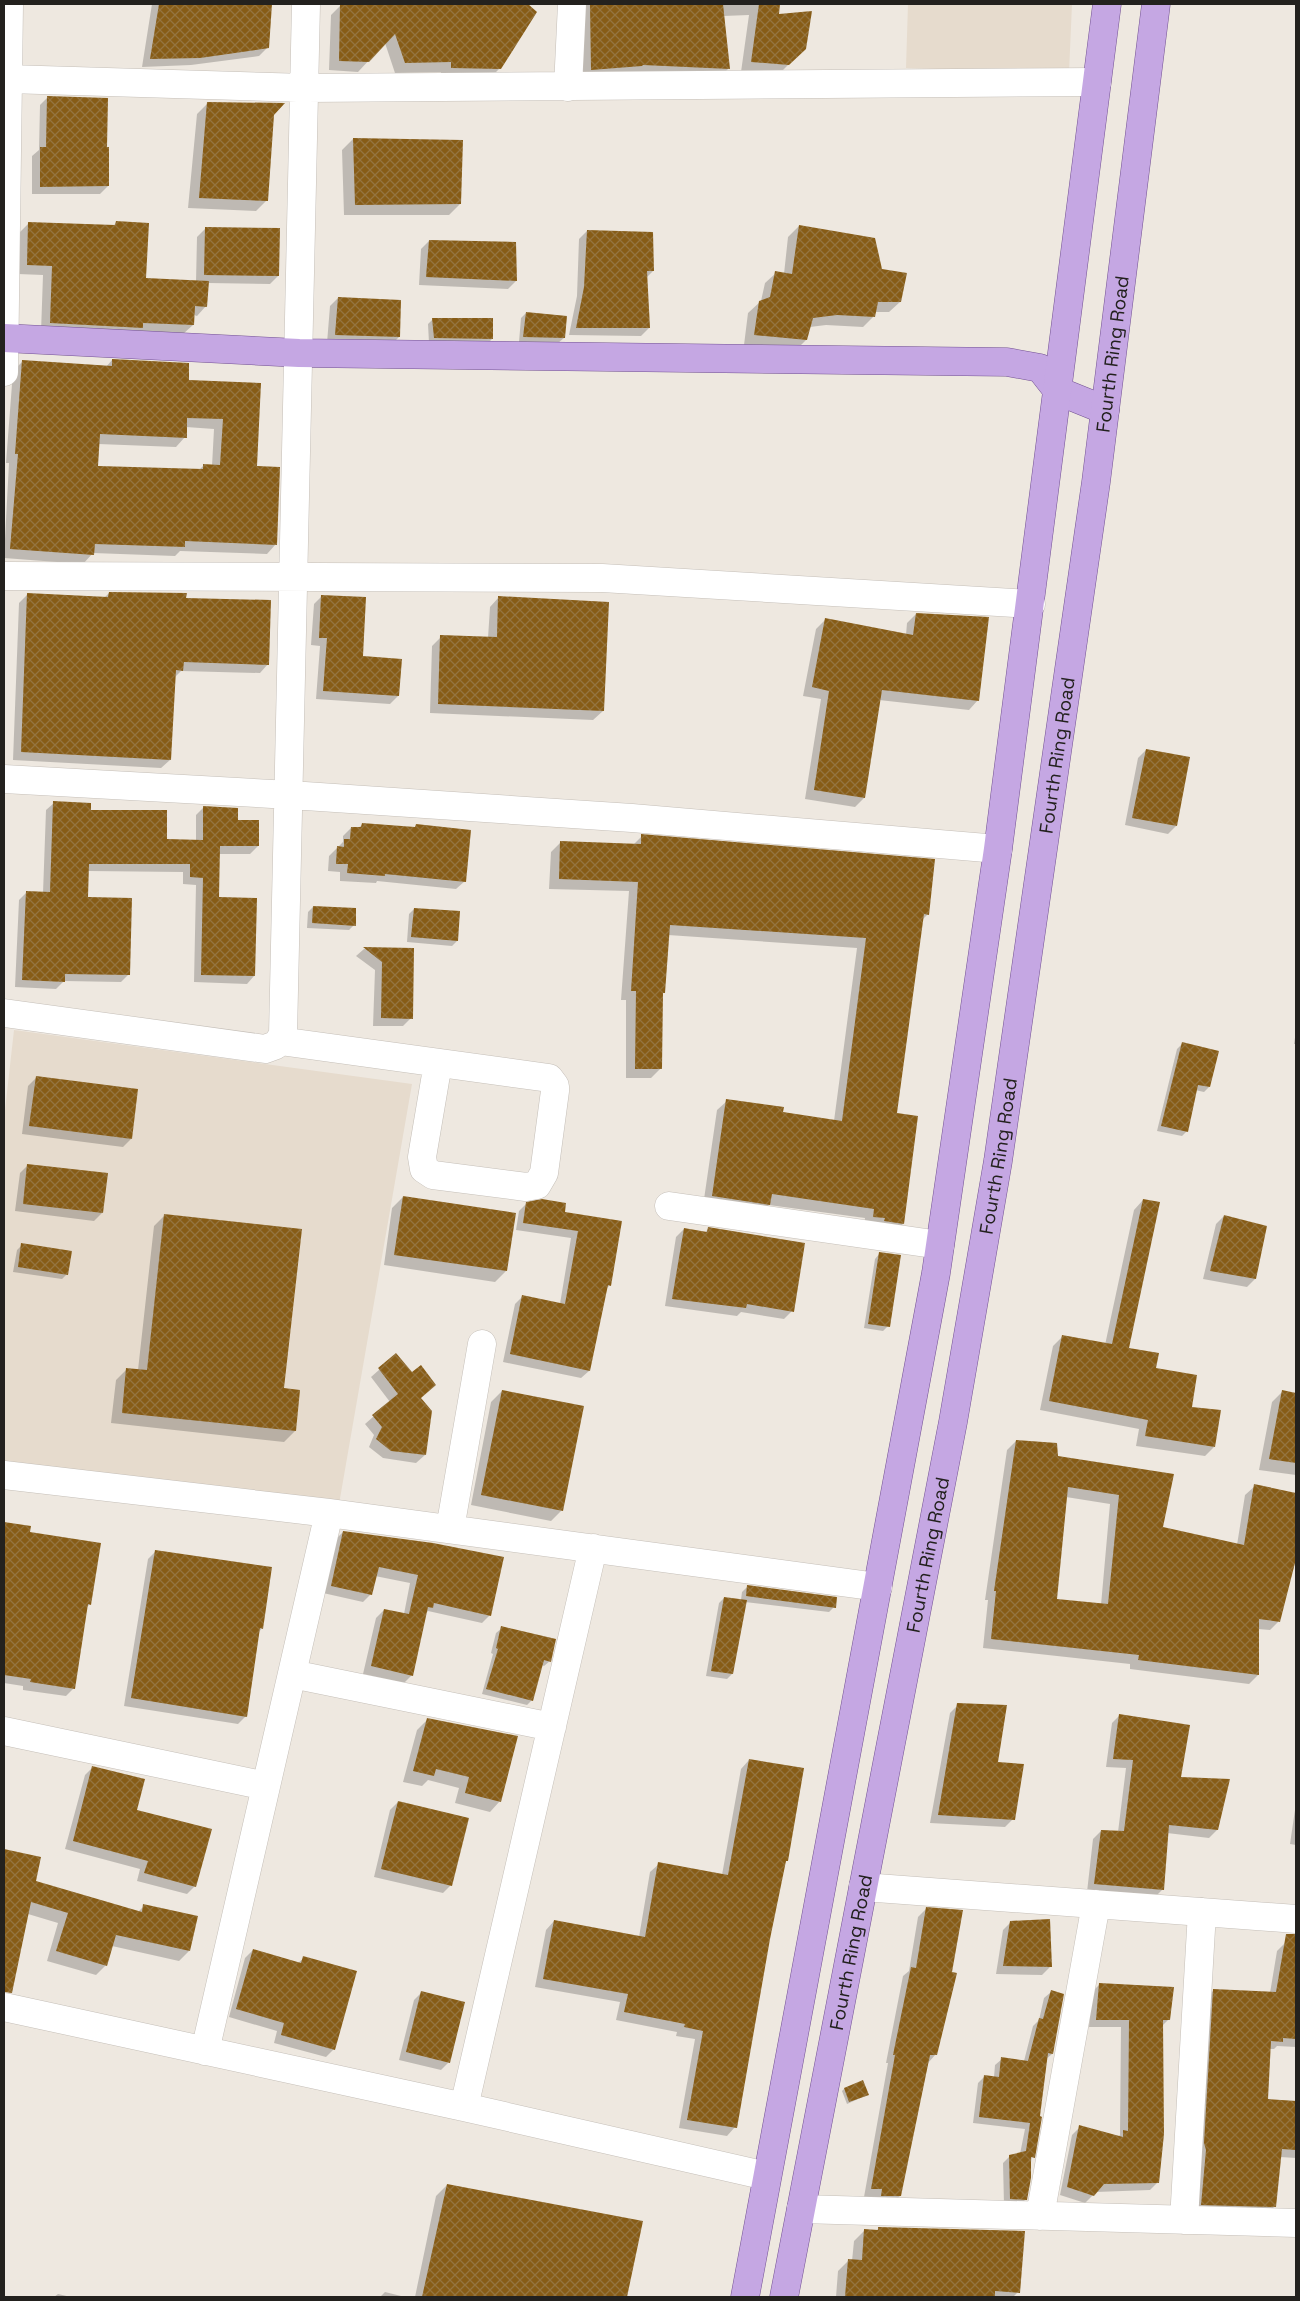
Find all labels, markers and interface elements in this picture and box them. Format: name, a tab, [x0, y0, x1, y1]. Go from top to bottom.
street label: Fourth Ring Road	[1090, 274, 1134, 434]
street label: Fourth Ring Road	[1033, 675, 1080, 835]
street label: Fourth Ring Road	[973, 1076, 1022, 1236]
street label: Fourth Ring Road	[900, 1475, 955, 1635]
street label: Fourth Ring Road	[823, 1872, 878, 2032]

